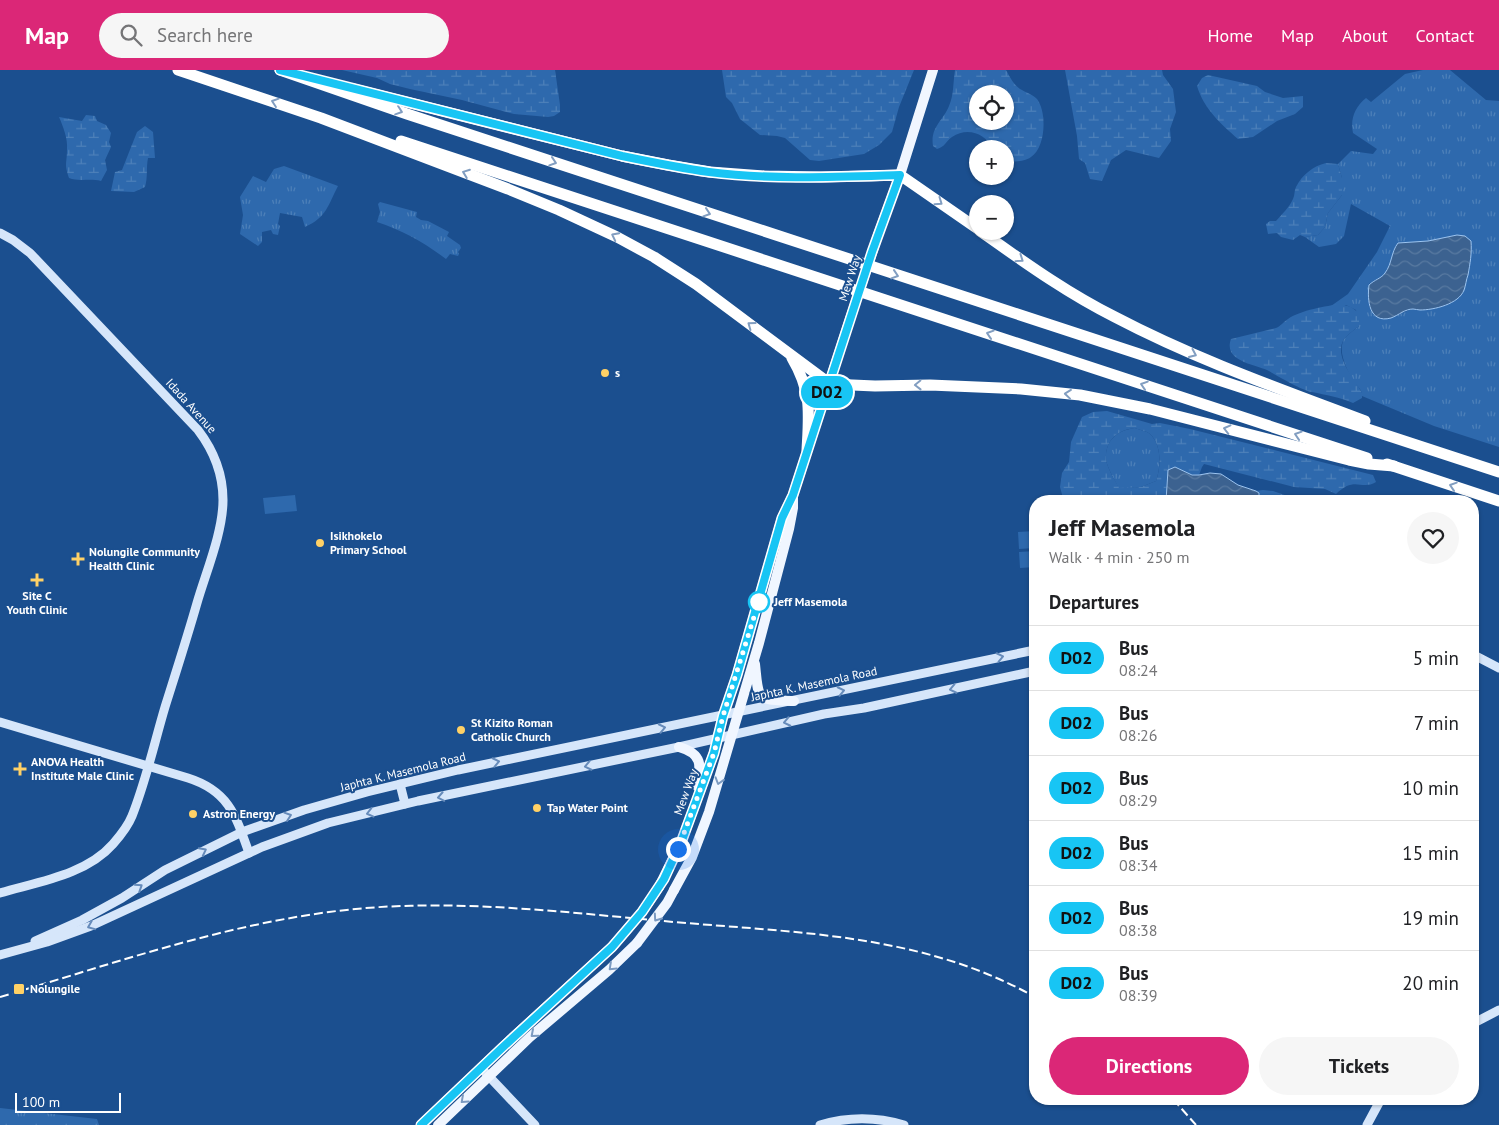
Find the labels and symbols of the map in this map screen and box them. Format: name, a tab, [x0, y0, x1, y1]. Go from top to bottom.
one-way arrow	[271, 98, 280, 108]
one-way arrow	[394, 105, 402, 115]
one-way arrow	[548, 156, 557, 166]
one-way arrow	[462, 169, 470, 179]
one-way arrow	[933, 196, 942, 205]
one-way arrow	[703, 207, 711, 217]
one-way arrow	[611, 232, 620, 243]
street label: Mew Way	[835, 252, 864, 303]
one-way arrow	[1014, 253, 1024, 262]
one-way arrow	[890, 269, 899, 279]
one-way arrow	[747, 322, 756, 332]
one-way arrow	[986, 330, 994, 340]
one-way arrow	[1188, 347, 1197, 358]
place label: s	[615, 365, 620, 380]
marker: s	[599, 367, 611, 379]
street label: Idada Avenue	[163, 375, 220, 436]
line badge: D02	[798, 376, 856, 408]
one-way arrow	[914, 380, 922, 390]
one-way arrow	[1140, 380, 1149, 390]
one-way arrow	[1064, 389, 1072, 400]
one-way arrow	[1222, 424, 1231, 435]
one-way arrow	[1295, 431, 1303, 441]
one-way arrow	[1449, 482, 1457, 492]
place label: Isikhokelo Primary School	[330, 528, 407, 557]
marker: Isikhokelo Primary School	[314, 537, 326, 549]
place label: Nolungile Community Health Clinic	[89, 544, 200, 573]
marker: Nolungile Community Health Clinic	[71, 552, 85, 566]
marker: Site C Youth Clinic	[30, 573, 44, 587]
place label: Site C Youth Clinic	[6, 588, 67, 617]
marker: Jeff Masemola	[748, 591, 770, 613]
place label: Jeff Masemola	[773, 594, 847, 609]
one-way arrow	[996, 652, 1005, 663]
street label: Japhta K. Masemola Road	[748, 663, 878, 704]
one-way arrow	[949, 683, 958, 693]
one-way arrow	[837, 686, 846, 697]
place label: St Kizito Roman Catholic Church	[471, 715, 553, 744]
one-way arrow	[783, 716, 792, 727]
marker: St Kizito Roman Catholic Church	[455, 724, 467, 736]
one-way arrow	[657, 724, 666, 734]
street label: Japhta K. Masemola Road	[338, 749, 467, 795]
place label: ANOVA Health Institute Male Clinic	[31, 754, 134, 783]
one-way arrow	[492, 758, 500, 768]
one-way arrow	[584, 760, 593, 771]
marker: ANOVA Health Institute Male Clinic	[13, 762, 27, 776]
street label: Mew Way	[670, 766, 701, 817]
one-way arrow	[715, 777, 725, 785]
one-way arrow	[437, 791, 446, 801]
place label: Tap Water Point	[547, 800, 629, 815]
marker: Tap Water Point	[531, 802, 543, 814]
place label: Astron Energy	[203, 806, 275, 821]
one-way arrow	[366, 807, 375, 818]
marker: Astron Energy	[187, 808, 199, 820]
one-way arrow	[283, 812, 292, 822]
your location	[666, 837, 691, 862]
one-way arrow	[198, 847, 207, 857]
one-way arrow	[133, 884, 143, 893]
one-way arrow	[654, 912, 663, 922]
one-way arrow	[87, 919, 96, 930]
one-way arrow	[609, 961, 618, 970]
place label: Nolungile	[30, 981, 80, 996]
marker: Nolungile	[12, 982, 26, 996]
one-way arrow	[530, 1029, 539, 1038]
scale bar	[15, 1090, 121, 1113]
one-way arrow	[460, 1095, 469, 1104]

